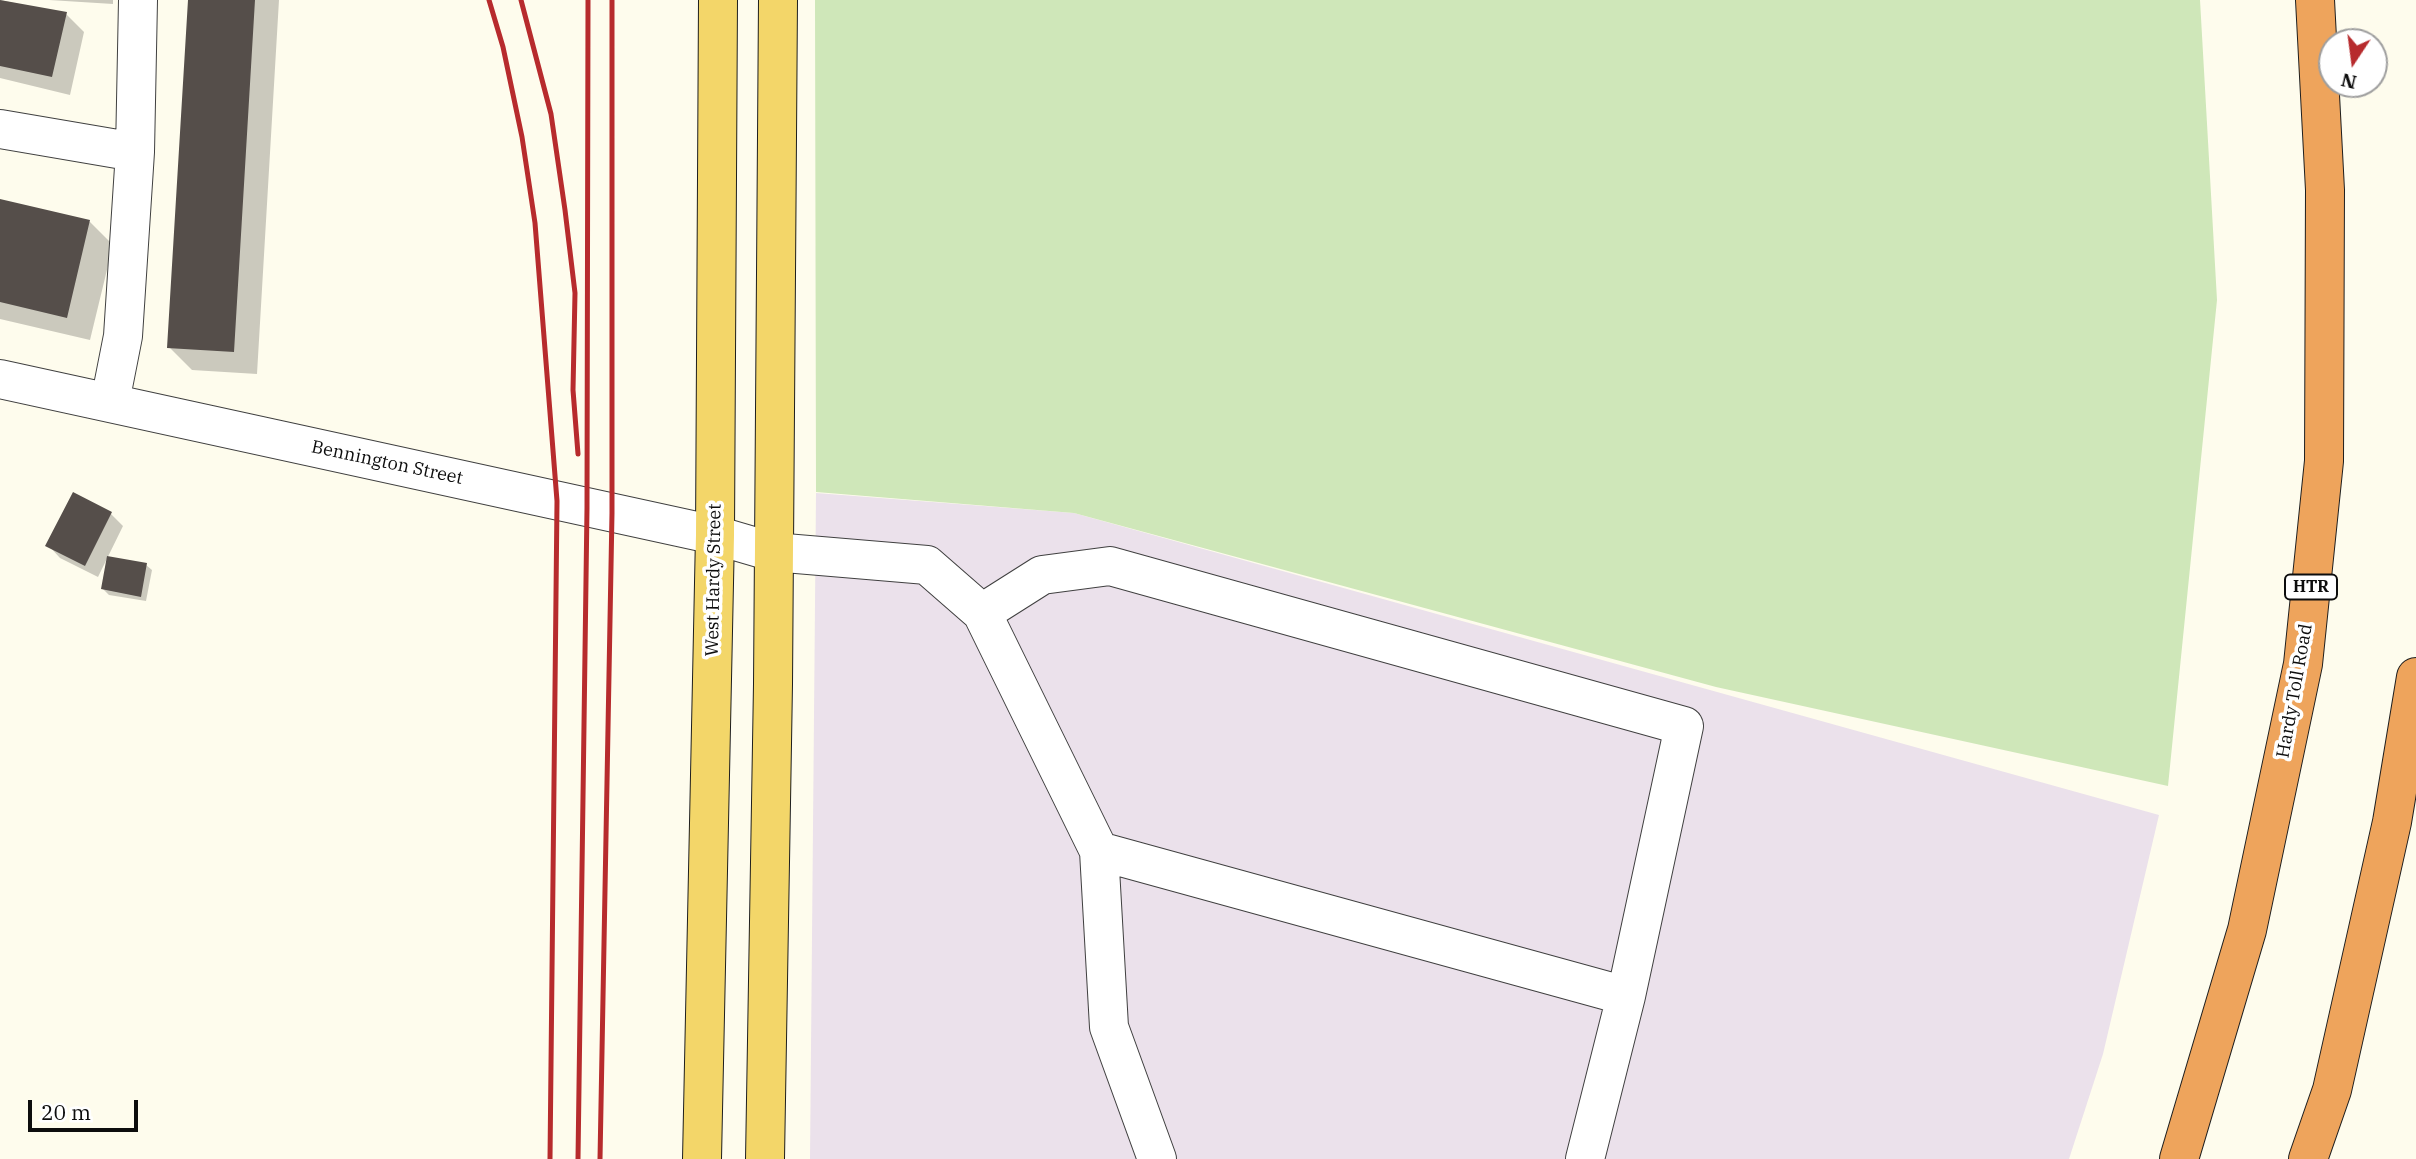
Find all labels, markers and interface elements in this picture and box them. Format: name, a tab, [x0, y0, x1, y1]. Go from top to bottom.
north arrow	[2318, 28, 2388, 98]
text: N	[2339, 68, 2359, 95]
street label: Bennington Street	[309, 436, 465, 490]
street label: West Hardy Street	[702, 503, 726, 657]
road number: HTR	[2285, 574, 2337, 600]
street label: Hardy Toll Road	[2273, 622, 2317, 760]
scale bar	[32, 1086, 142, 1130]
text: 20 m	[41, 1098, 91, 1126]

